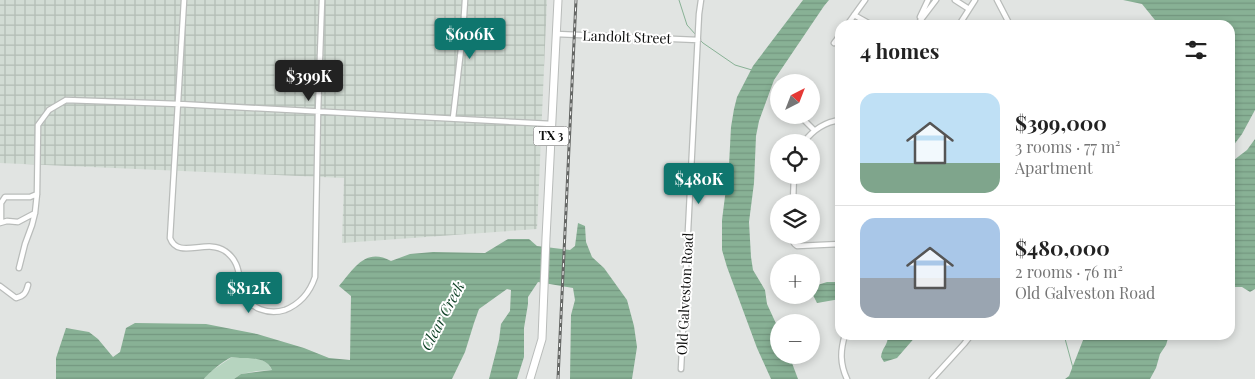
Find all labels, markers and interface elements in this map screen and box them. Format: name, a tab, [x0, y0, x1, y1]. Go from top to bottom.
pin: $606K	[435, 18, 505, 60]
text: $606K	[446, 23, 494, 44]
street label: Landolt Street	[582, 25, 673, 48]
text: 4 homes	[860, 36, 939, 64]
icon: filters	[1182, 36, 1210, 64]
pin: $399K	[274, 59, 344, 102]
text: $399K	[286, 65, 332, 86]
north arrow	[770, 74, 820, 124]
map controls	[770, 74, 820, 364]
text: $399,000	[1015, 108, 1107, 136]
icon: home	[900, 113, 960, 173]
road number: TX 3	[534, 126, 568, 146]
button: locate	[770, 134, 820, 184]
text: 3 rooms · 77 m²	[1015, 136, 1121, 157]
text: Apartment	[1015, 157, 1093, 178]
pin: $480K	[664, 162, 734, 205]
text: $480K	[675, 168, 723, 189]
button: layers	[770, 194, 820, 244]
street label: Old Galveston Road	[672, 232, 697, 356]
text: $480,000	[1015, 233, 1110, 261]
icon: home	[900, 238, 960, 298]
button: +	[770, 254, 820, 304]
text: 2 rooms · 76 m²	[1015, 261, 1123, 282]
pin: $812K	[214, 272, 284, 314]
text: $812K	[227, 277, 271, 298]
water label: Clear Creek	[416, 277, 469, 354]
text: Old Galveston Road	[1015, 282, 1155, 303]
button: −	[770, 314, 820, 364]

